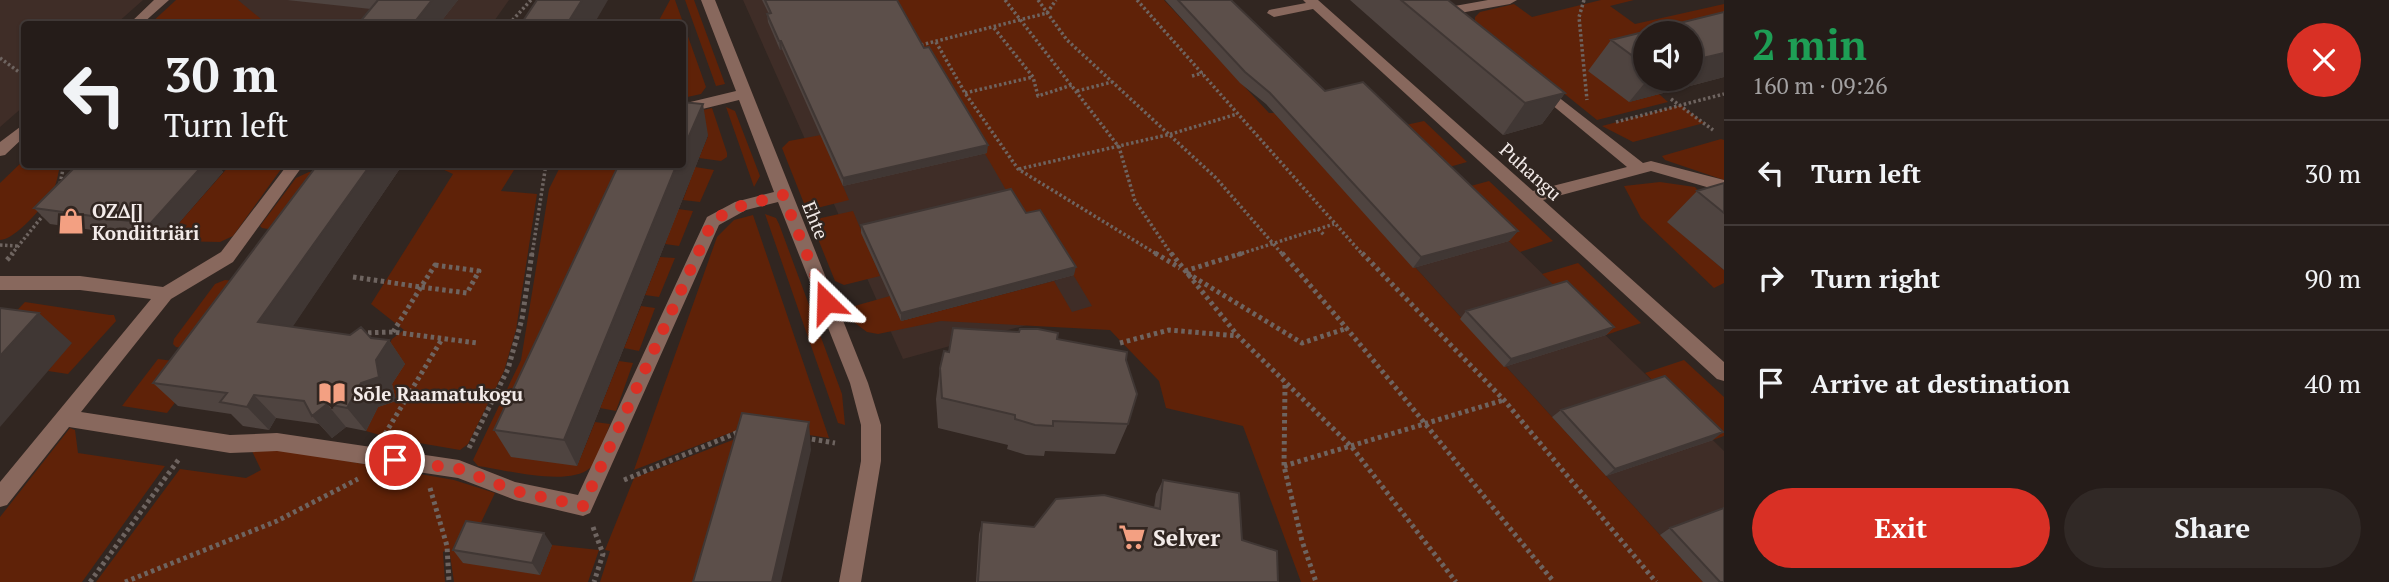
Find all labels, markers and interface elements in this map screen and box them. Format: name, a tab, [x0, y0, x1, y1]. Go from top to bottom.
text: 2 min	[1752, 16, 1867, 72]
map controls	[1633, 21, 1703, 91]
button: sound	[1633, 21, 1703, 91]
button: close	[2287, 23, 2361, 97]
text: 30 m	[164, 41, 278, 106]
icon: left	[49, 49, 140, 140]
text: 160 m · 09:26	[1752, 70, 1887, 101]
text: Turn left	[164, 104, 288, 146]
street label: Puhangu	[1495, 137, 1567, 205]
icon: left	[1752, 154, 1790, 192]
text: Turn left	[1811, 156, 1921, 190]
text: 30 m	[2305, 156, 2361, 190]
street label: Ehte	[797, 197, 835, 243]
place label: OZ∆[] Kondiitriäri	[92, 198, 199, 245]
shop icon: OZ∆[] Kondiitriäri	[56, 206, 86, 236]
icon: right	[1752, 259, 1790, 297]
text: Turn right	[1811, 261, 1940, 295]
text: 90 m	[2305, 261, 2361, 295]
position arrow	[789, 265, 863, 339]
icon: arrive	[1752, 364, 1790, 402]
text: Arrive at destination	[1811, 366, 2070, 400]
text: 40 m	[2305, 366, 2361, 400]
library icon: Sõle Raamatukogu	[317, 378, 347, 408]
place label: Sõle Raamatukogu	[353, 381, 523, 406]
pin	[365, 430, 425, 490]
icon: arrive	[376, 441, 414, 479]
button: Exit	[1752, 488, 2050, 568]
button: Share	[2064, 488, 2361, 568]
supermarket icon: Selver	[1117, 522, 1147, 552]
place label: Selver	[1153, 522, 1220, 553]

